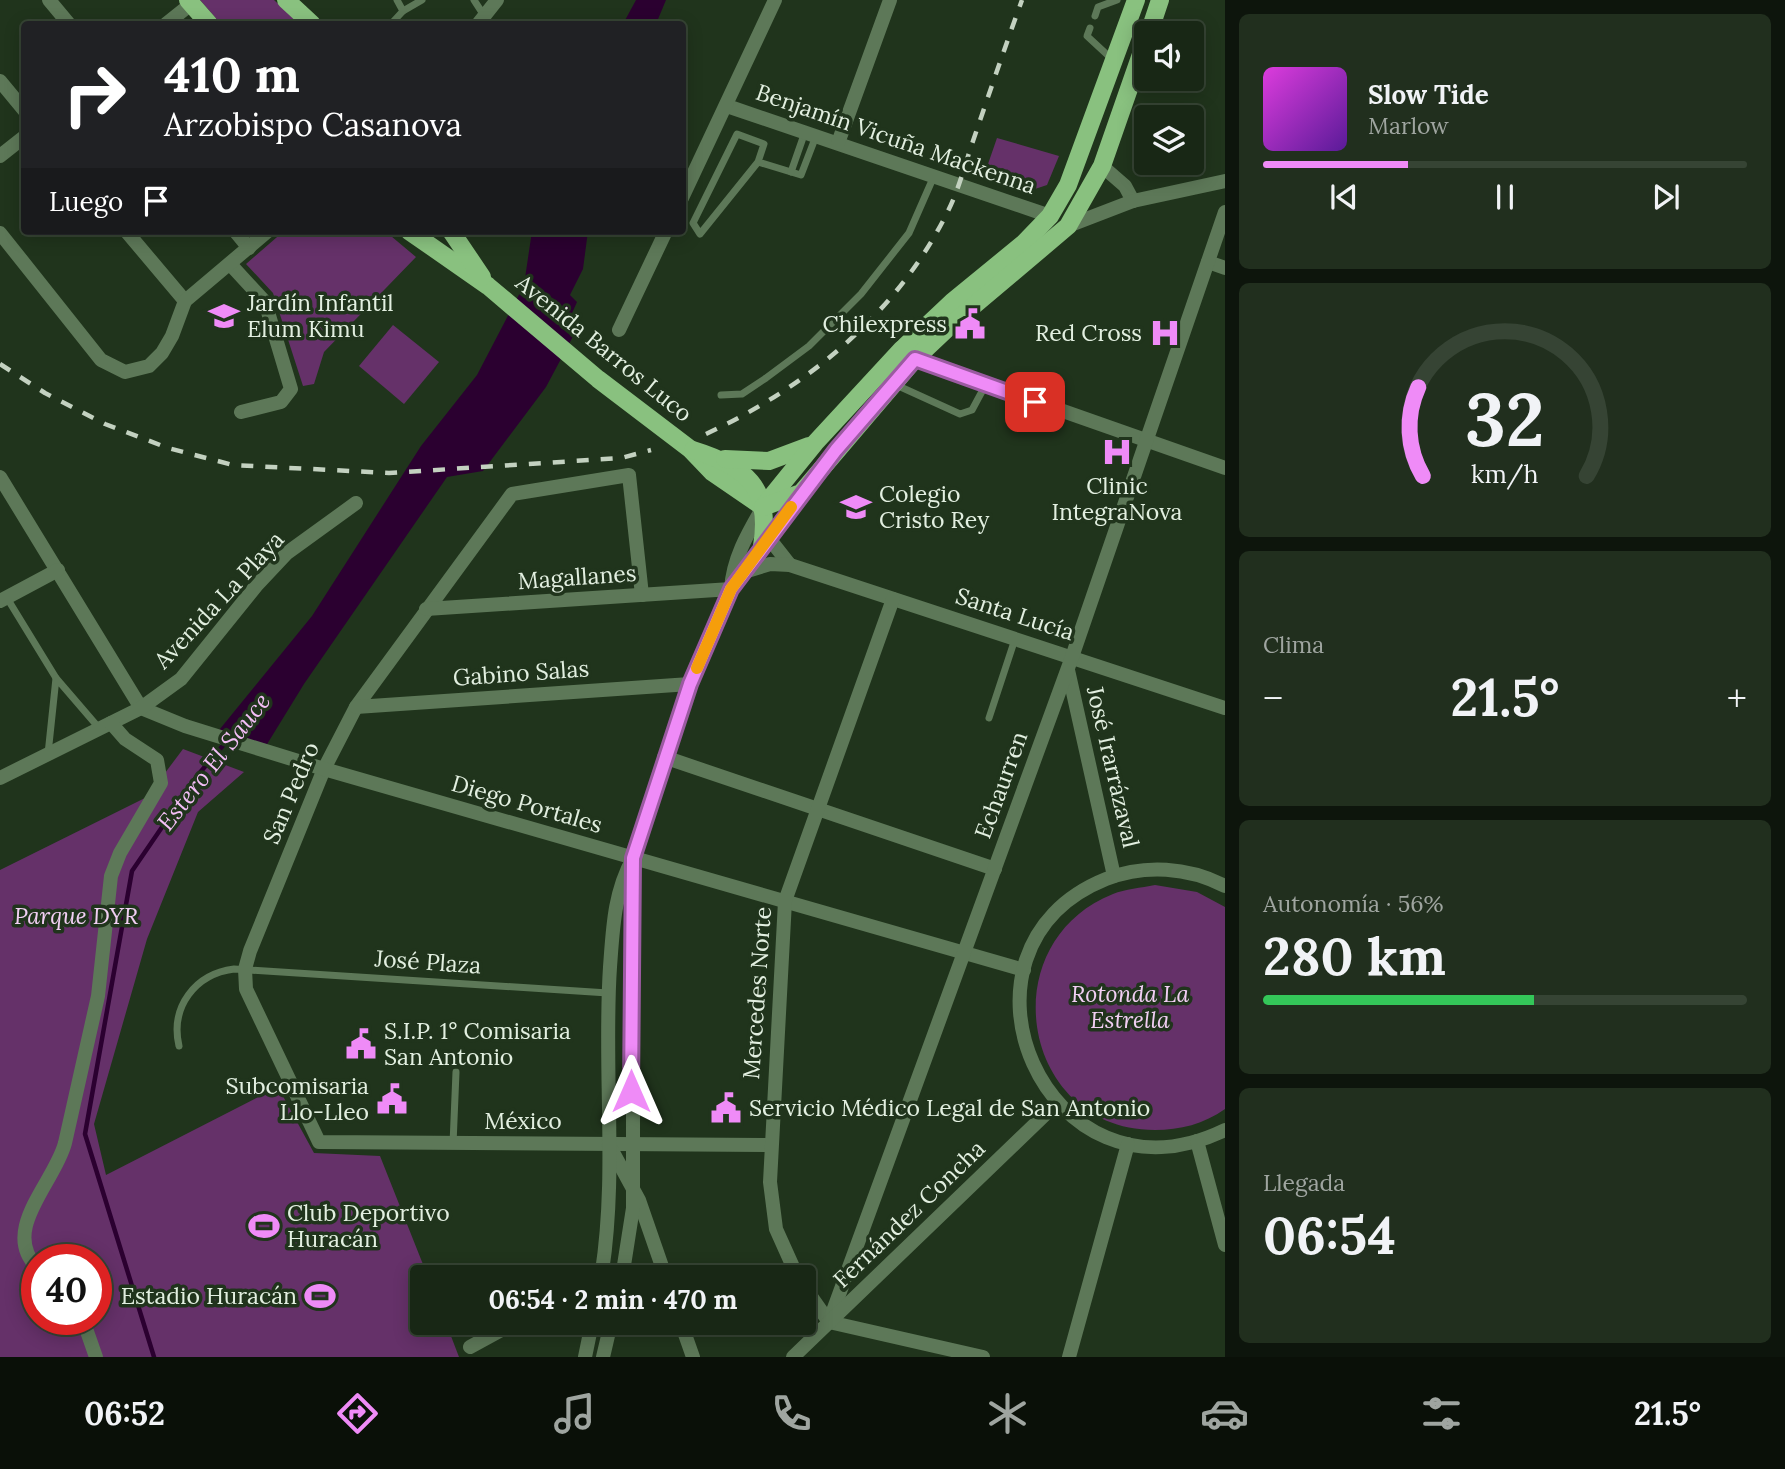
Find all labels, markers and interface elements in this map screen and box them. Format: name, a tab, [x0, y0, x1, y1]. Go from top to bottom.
map controls	[1134, 21, 1204, 175]
button: sound	[1134, 21, 1204, 91]
text: 410 m	[164, 43, 300, 105]
icon: right	[49, 49, 140, 140]
street label: Benjamín Vicuña Mackenna	[752, 77, 1040, 200]
text: Slow Tide	[1368, 78, 1489, 111]
text: Arzobispo Casanova	[164, 104, 462, 145]
button: layers	[1134, 105, 1204, 175]
text: Marlow	[1368, 111, 1449, 140]
icon: previous	[1325, 178, 1363, 216]
icon: pause	[1486, 178, 1524, 216]
icon: next	[1647, 178, 1685, 216]
icon: arrive	[137, 182, 175, 220]
text: Luego	[49, 185, 123, 218]
street label: Avenida Barros Luco	[509, 267, 698, 428]
place label: Jardín Infantil Elum Kimu	[246, 288, 394, 343]
school or university icon: Jardín Infantil Elum Kimu	[207, 299, 241, 333]
public building icon: Chilexpress	[953, 307, 987, 341]
place label: Chilexpress	[823, 309, 947, 338]
hospital icon: Red Cross	[1148, 316, 1182, 350]
place label: Red Cross	[1035, 318, 1142, 347]
pin	[1005, 372, 1065, 432]
text: 32	[1465, 373, 1545, 466]
icon: arrive	[1016, 383, 1054, 421]
hospital icon: Clinic IntegraNova	[1100, 435, 1134, 469]
text: km/h	[1471, 458, 1539, 490]
place label: Clinic IntegraNova	[1052, 471, 1183, 526]
place label: Colegio Cristo Rey	[879, 479, 990, 534]
school or university icon: Colegio Cristo Rey	[839, 490, 873, 524]
street label: Avenida La Playa	[147, 525, 290, 675]
street label: Magallanes	[517, 558, 637, 595]
street label: Santa Lucía	[952, 581, 1078, 646]
text: Clima	[1263, 630, 1324, 659]
street label: Gabino Salas	[452, 653, 590, 692]
text: 21.5°	[1451, 664, 1559, 730]
text: −	[1263, 674, 1283, 722]
text: +	[1727, 674, 1747, 722]
street label: José Irarrázaval	[1081, 682, 1146, 850]
water label: Estero El Sauce	[150, 687, 277, 837]
street label: Echaurren	[968, 727, 1033, 842]
street label: San Pedro	[256, 737, 325, 848]
street label: Diego Portales	[448, 768, 606, 839]
text: Autonomía · 56%	[1263, 889, 1443, 918]
park label: Parque DYR	[14, 901, 139, 930]
street label: Mercedes Norte	[736, 906, 777, 1080]
text: 280 km	[1263, 923, 1446, 989]
street label: José Plaza	[373, 943, 482, 980]
park label: Rotonda La Estrella	[1071, 979, 1189, 1034]
place label: S.I.P. 1° Comisaria San Antonio	[384, 1016, 571, 1071]
public building icon: S.I.P. 1° Comisaria San Antonio	[344, 1027, 378, 1061]
position arrow	[594, 1054, 668, 1128]
place label: Subcomisaria Llo-Lleo	[226, 1071, 369, 1126]
public building icon: Subcomisaria Llo-Lleo	[375, 1082, 409, 1116]
public building icon: Servicio Médico Legal de San Antonio	[709, 1091, 743, 1125]
place label: Servicio Médico Legal de San Antonio	[749, 1093, 1150, 1122]
street label: México	[484, 1106, 562, 1135]
street label: Fernández Concha	[827, 1134, 991, 1293]
text: Llegada	[1263, 1168, 1345, 1197]
place label: Club Deportivo Huracán	[287, 1198, 450, 1253]
text: 06:54	[1263, 1202, 1396, 1268]
sports icon: Club Deportivo Huracán	[247, 1209, 281, 1243]
speed limit sign: 40	[21, 1244, 112, 1335]
sports icon: Estadio Huracán	[303, 1279, 337, 1313]
place label: Estadio Huracán	[121, 1281, 297, 1310]
text: 06:54 · 2 min · 470 m	[488, 1283, 738, 1316]
icon: directions	[333, 1389, 382, 1438]
icon: music	[550, 1389, 599, 1438]
icon: phone	[767, 1389, 816, 1438]
icon: climate	[983, 1389, 1032, 1438]
icon: car	[1200, 1389, 1249, 1438]
icon: filters	[1417, 1389, 1466, 1438]
text: 06:52	[84, 1393, 165, 1434]
text: 21.5°	[1634, 1393, 1701, 1434]

